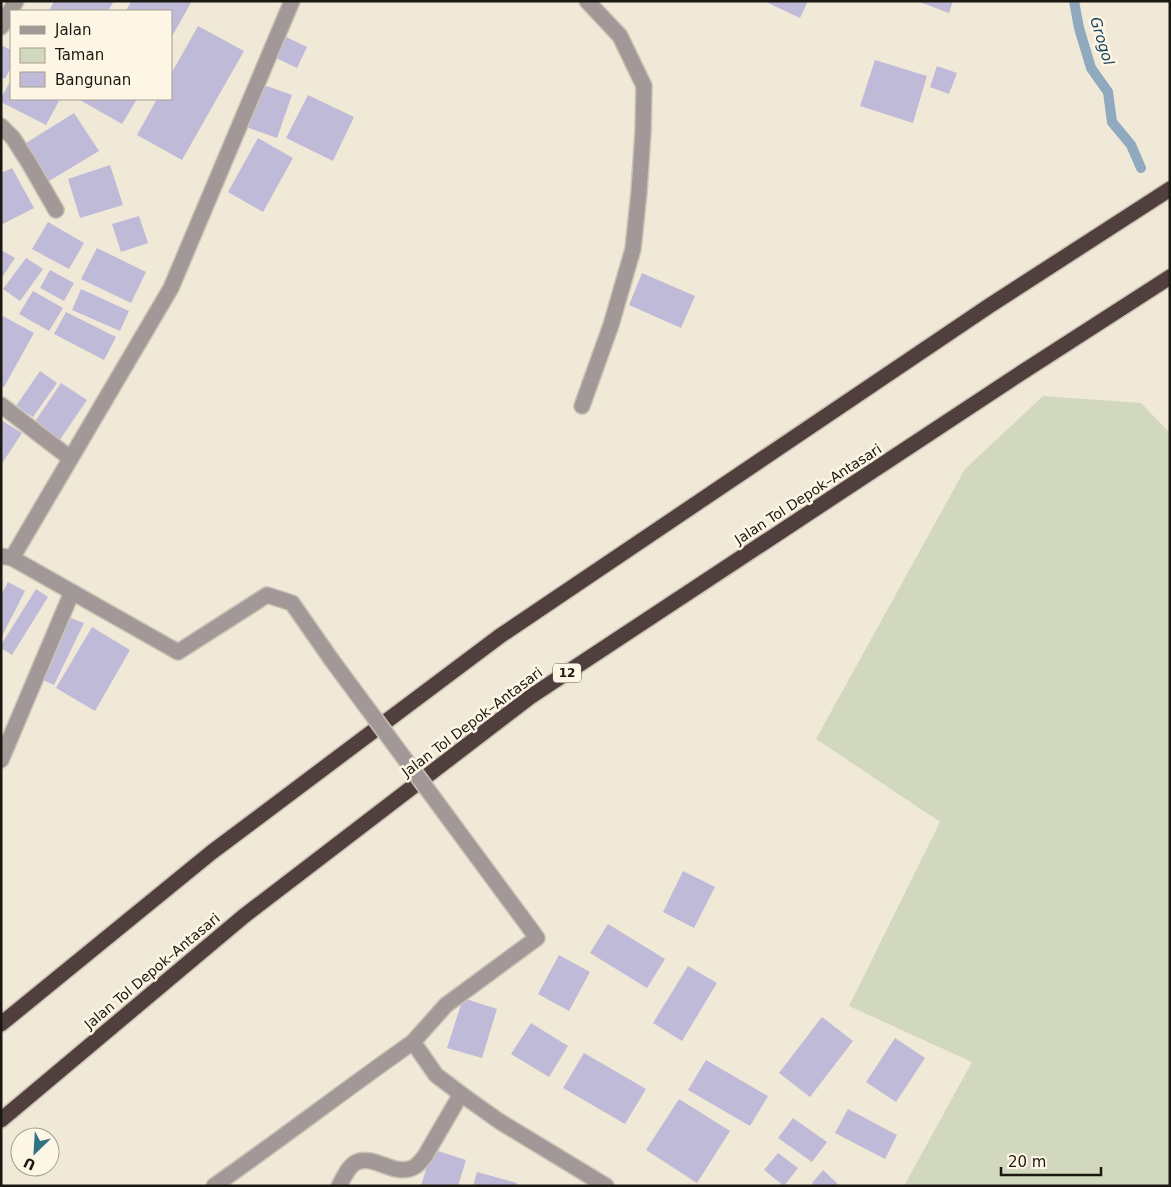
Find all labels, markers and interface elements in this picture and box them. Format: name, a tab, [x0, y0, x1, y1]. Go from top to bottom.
legend	[10, 10, 172, 100]
water label: Grogol	[1086, 15, 1118, 68]
text: Jalan	[54, 21, 91, 39]
text: Taman	[54, 46, 104, 64]
text: Bangunan	[55, 71, 131, 89]
street label: Jalan Tol Depok–Antasari	[731, 441, 884, 548]
street label: Jalan Tol Depok–Antasari	[398, 664, 545, 781]
road number: 12	[553, 664, 581, 682]
street label: Jalan Tol Depok–Antasari	[80, 910, 223, 1033]
north arrow	[10, 1127, 60, 1177]
scale bar	[1001, 1144, 1101, 1176]
text: 20 m	[1008, 1153, 1046, 1171]
text: U	[21, 1154, 38, 1173]

